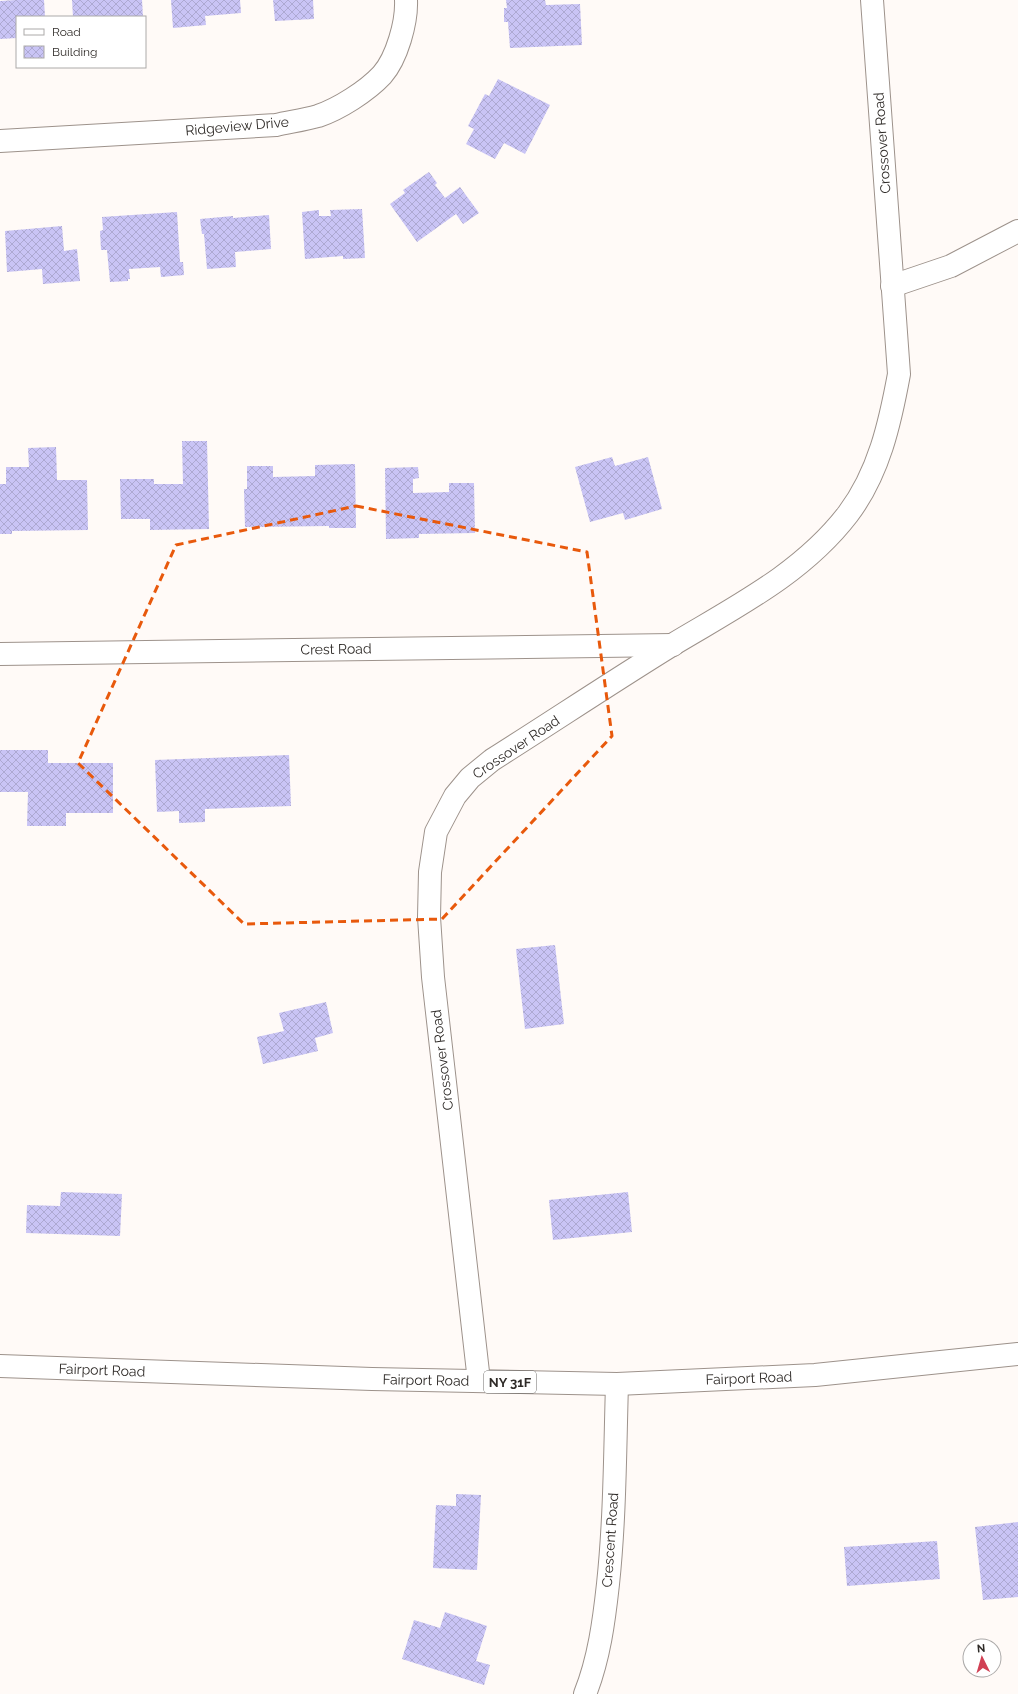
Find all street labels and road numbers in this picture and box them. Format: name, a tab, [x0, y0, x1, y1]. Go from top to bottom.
street label: Crossover Road	[870, 92, 894, 194]
street label: Ridgeview Drive	[184, 113, 290, 139]
street label: Crest Road	[300, 640, 372, 658]
street label: Crossover Road	[469, 712, 563, 782]
street label: Crossover Road	[428, 1009, 456, 1111]
street label: Fairport Road	[58, 1360, 146, 1380]
street label: Fairport Road	[705, 1368, 793, 1388]
street label: Fairport Road	[383, 1371, 469, 1389]
road number: NY 31F	[484, 1371, 536, 1393]
street label: Crescent Road	[599, 1492, 621, 1588]

